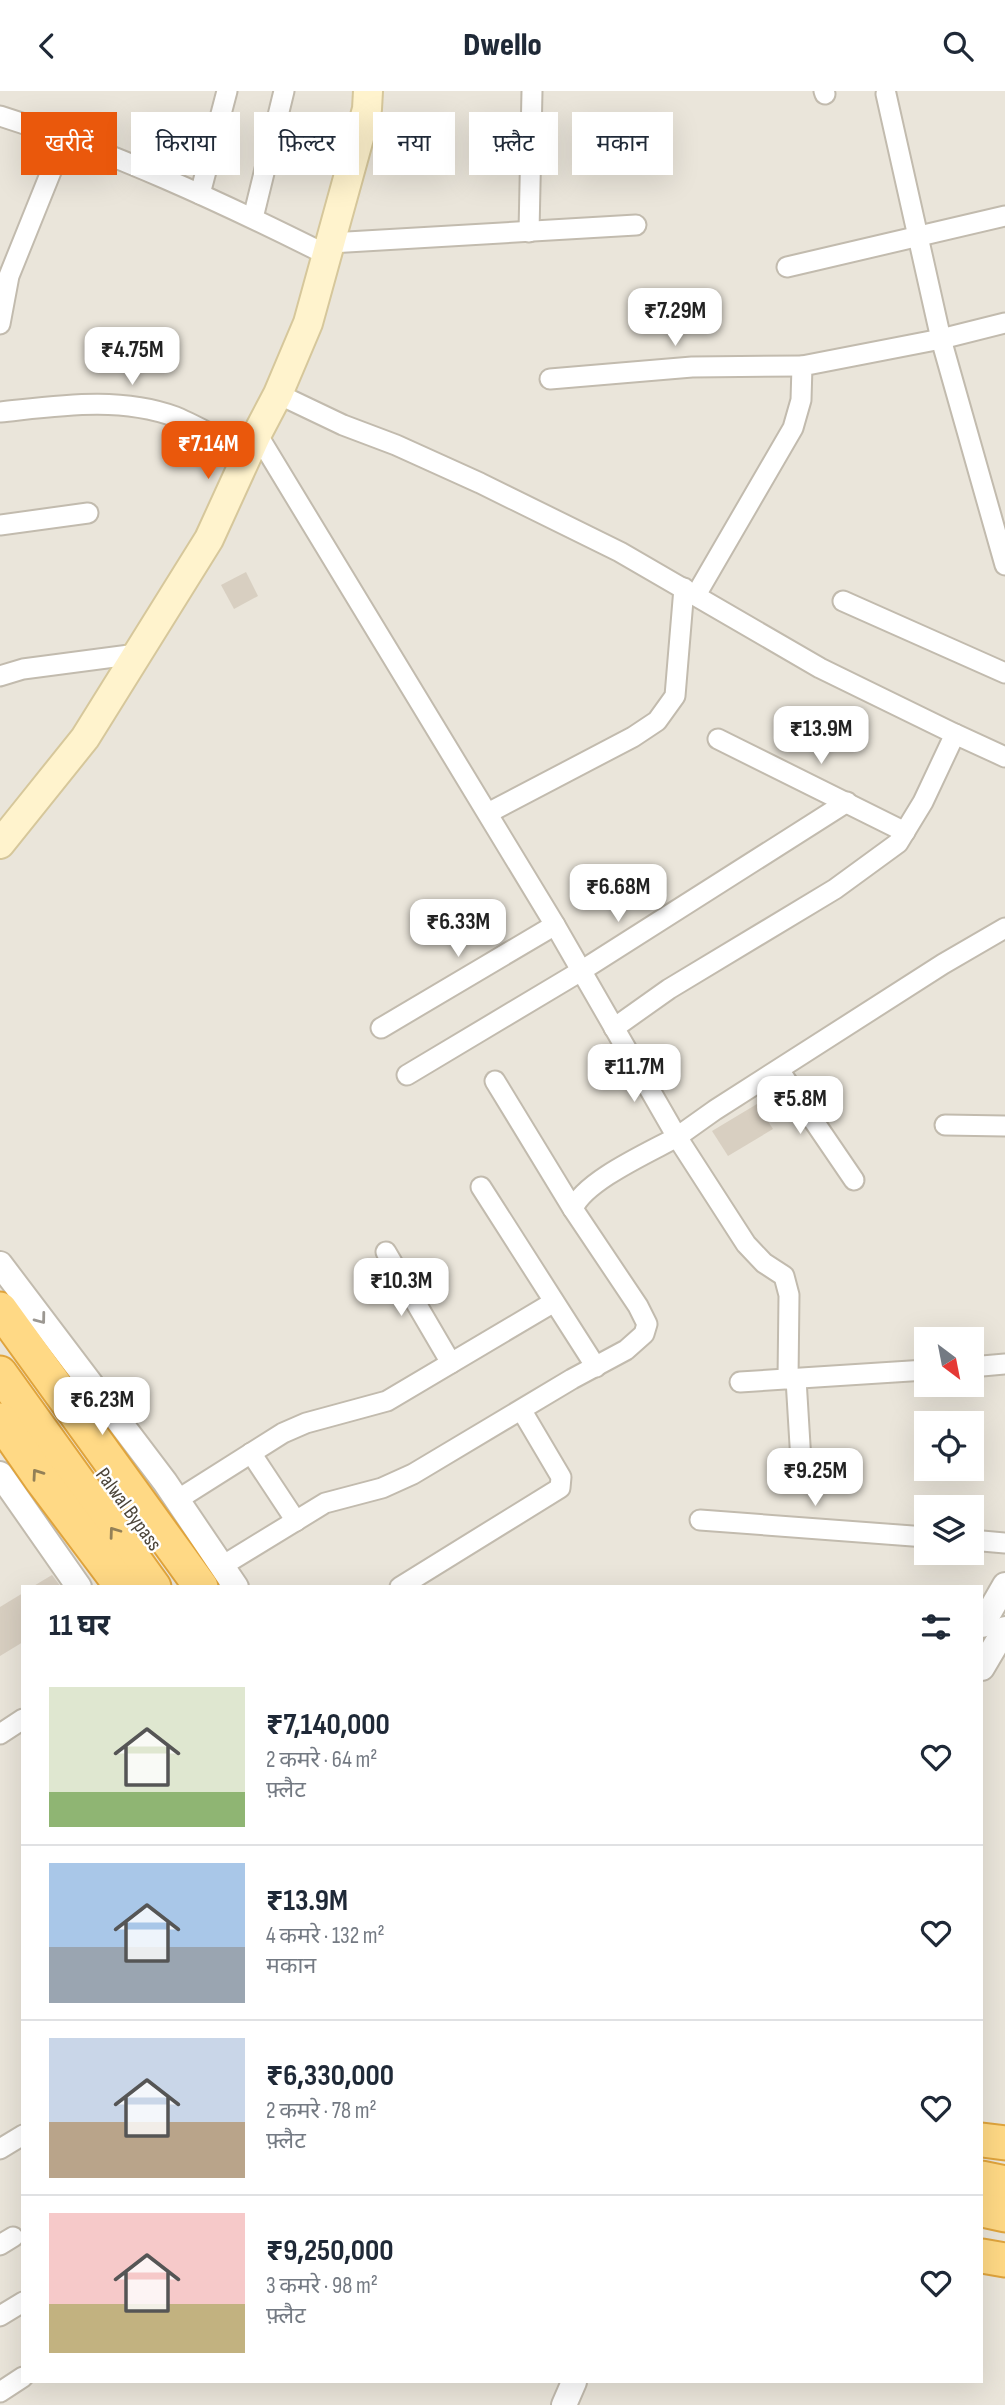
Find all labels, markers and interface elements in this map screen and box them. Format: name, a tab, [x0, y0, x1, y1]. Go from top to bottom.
text: Dwello	[463, 26, 542, 65]
icon: back	[28, 27, 66, 65]
icon: search	[939, 27, 977, 65]
chip: खरीदें	[21, 112, 117, 175]
chip: किराया	[131, 112, 240, 175]
chip: फ़िल्टर	[254, 112, 359, 175]
chip: नया	[373, 112, 455, 175]
chip: फ़्लैट	[469, 112, 558, 175]
chip: मकान	[572, 112, 673, 175]
pin: ₹7.29M	[618, 289, 732, 348]
text: ₹7.29M	[644, 297, 706, 325]
pin: ₹4.75M	[75, 327, 189, 387]
text: ₹4.75M	[101, 336, 163, 364]
pin: ₹7.14M	[151, 421, 265, 481]
text: ₹7.14M	[178, 430, 238, 458]
pin: ₹13.9M	[764, 707, 878, 766]
text: ₹13.9M	[790, 715, 852, 743]
pin: ₹6.68M	[561, 865, 675, 924]
text: ₹6.68M	[586, 873, 650, 901]
pin: ₹6.33M	[401, 899, 515, 959]
text: ₹6.33M	[426, 908, 490, 936]
pin: ₹11.7M	[577, 1045, 691, 1104]
text: ₹11.7M	[604, 1053, 664, 1081]
pin: ₹5.8M	[751, 1077, 849, 1136]
text: ₹5.8M	[773, 1085, 827, 1113]
pin: ₹10.3M	[344, 1259, 458, 1318]
text: ₹10.3M	[370, 1267, 432, 1295]
one-way arrow	[33, 1311, 46, 1324]
north arrow	[914, 1327, 984, 1397]
map controls	[914, 1327, 984, 1565]
pin: ₹6.23M	[45, 1377, 159, 1437]
text: ₹6.23M	[70, 1386, 134, 1414]
button: locate	[914, 1411, 984, 1481]
pin: ₹9.25M	[758, 1449, 872, 1508]
text: ₹9.25M	[783, 1457, 847, 1485]
street label: Palwal Bypass	[90, 1463, 167, 1556]
one-way arrow	[33, 1469, 45, 1482]
button: layers	[914, 1495, 984, 1565]
one-way arrow	[110, 1527, 122, 1540]
text: 11 घर	[49, 1608, 110, 1644]
icon: filters	[917, 1608, 955, 1646]
text: ₹7,140,000	[266, 1707, 390, 1743]
icon: home	[105, 1715, 189, 1799]
icon: heart	[917, 1738, 955, 1776]
text: 2 कमरे · 64 m²	[266, 1746, 378, 1774]
text: फ़्लैट	[266, 1776, 306, 1804]
text: ₹13.9M	[266, 1883, 348, 1919]
icon: home	[105, 1891, 189, 1975]
icon: heart	[917, 1914, 955, 1952]
text: 4 कमरे · 132 m²	[266, 1922, 385, 1950]
text: मकान	[266, 1952, 316, 1980]
text: ₹6,330,000	[266, 2058, 394, 2094]
icon: home	[105, 2066, 189, 2150]
icon: heart	[917, 2089, 955, 2127]
text: 2 कमरे · 78 m²	[266, 2097, 377, 2125]
text: फ़्लैट	[266, 2127, 306, 2155]
text: ₹9,250,000	[266, 2233, 394, 2269]
icon: home	[105, 2241, 189, 2325]
icon: heart	[917, 2264, 955, 2302]
text: 3 कमरे · 98 m²	[266, 2272, 378, 2300]
text: फ़्लैट	[266, 2302, 306, 2330]

